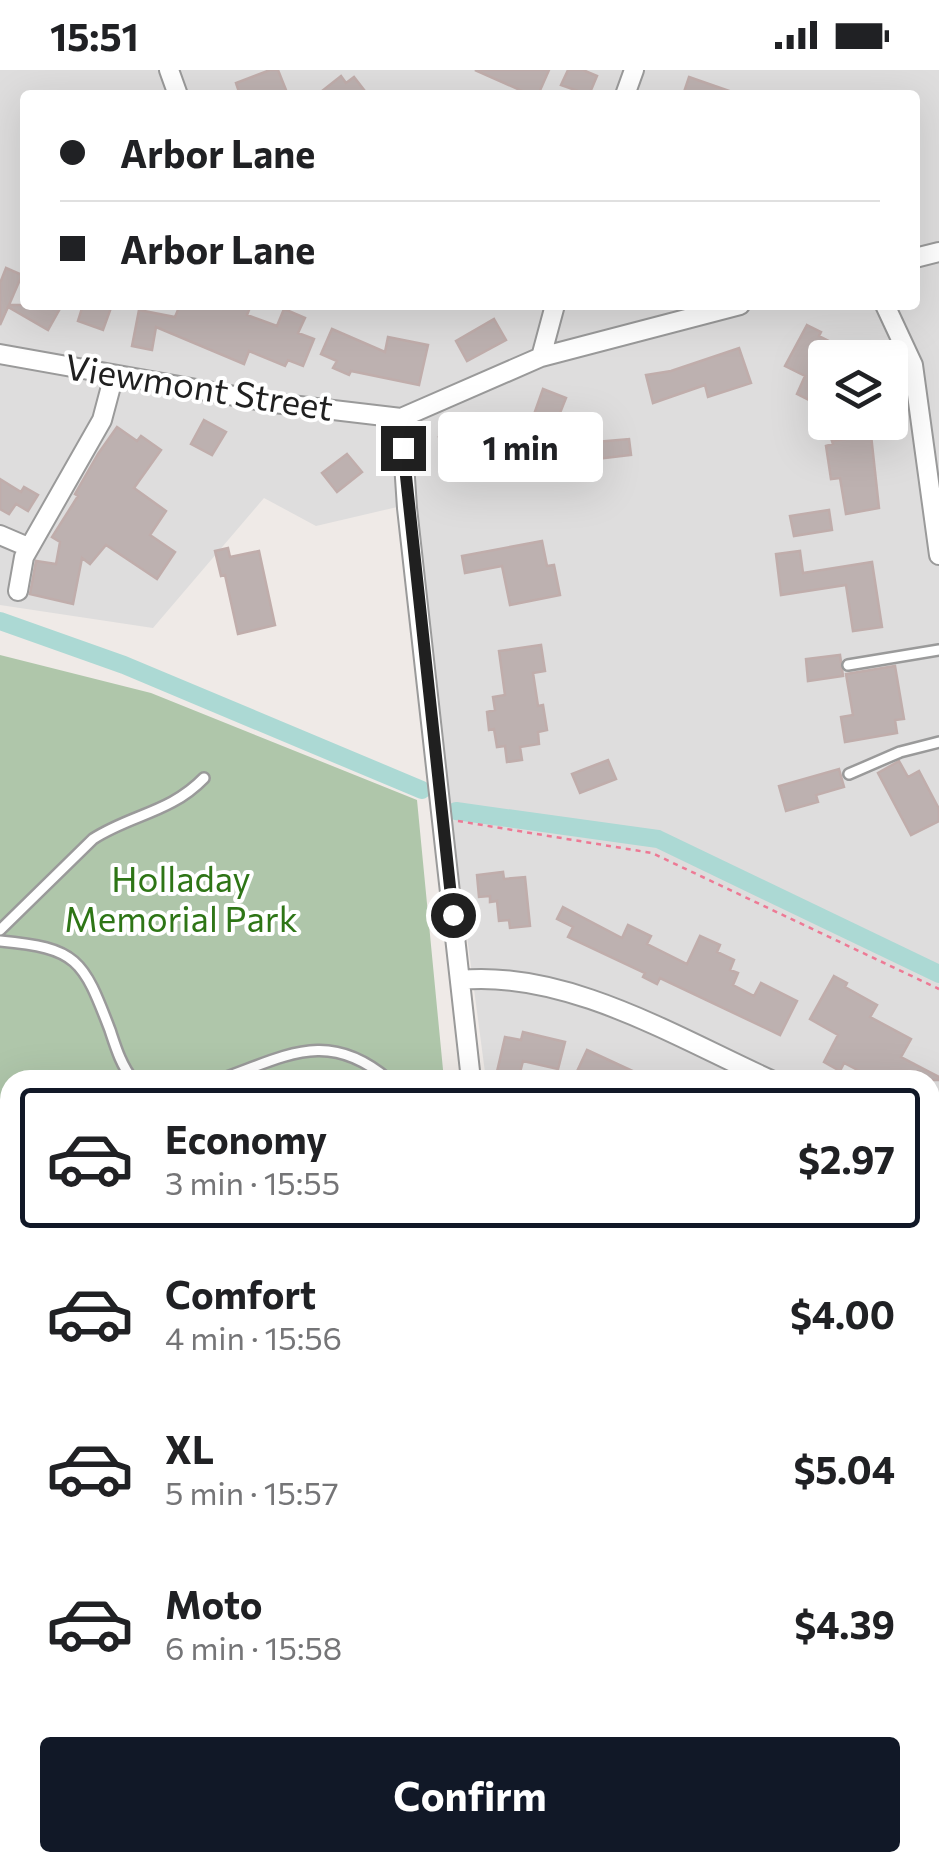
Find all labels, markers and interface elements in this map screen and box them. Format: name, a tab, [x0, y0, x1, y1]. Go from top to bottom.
text: 15:51	[50, 12, 139, 59]
text: Arbor Lane	[120, 129, 315, 176]
text: Arbor Lane	[120, 225, 315, 272]
map controls	[808, 340, 908, 440]
button: layers	[808, 340, 908, 440]
street label: Viewmont Street	[62, 343, 336, 428]
callout: 1 min	[438, 413, 603, 483]
route end	[381, 426, 426, 471]
text: 1 min	[483, 427, 558, 467]
park label: Holladay Memorial Park	[64, 856, 298, 939]
route start	[431, 893, 476, 938]
icon: car	[45, 1113, 135, 1203]
text: Economy	[165, 1115, 327, 1162]
text: $2.97	[798, 1135, 895, 1182]
text: 3 min · 15:55	[165, 1162, 340, 1202]
icon: car	[45, 1268, 135, 1358]
text: Comfort	[165, 1270, 316, 1317]
text: $4.00	[790, 1290, 895, 1337]
text: 4 min · 15:56	[165, 1317, 342, 1357]
icon: car	[45, 1423, 135, 1513]
text: XL	[165, 1425, 214, 1472]
text: $5.04	[793, 1445, 895, 1492]
text: 5 min · 15:57	[165, 1472, 339, 1512]
icon: car	[45, 1578, 135, 1668]
text: Moto	[165, 1580, 263, 1627]
text: $4.39	[794, 1600, 895, 1647]
text: 6 min · 15:58	[165, 1627, 342, 1667]
button: Confirm	[40, 1737, 900, 1852]

